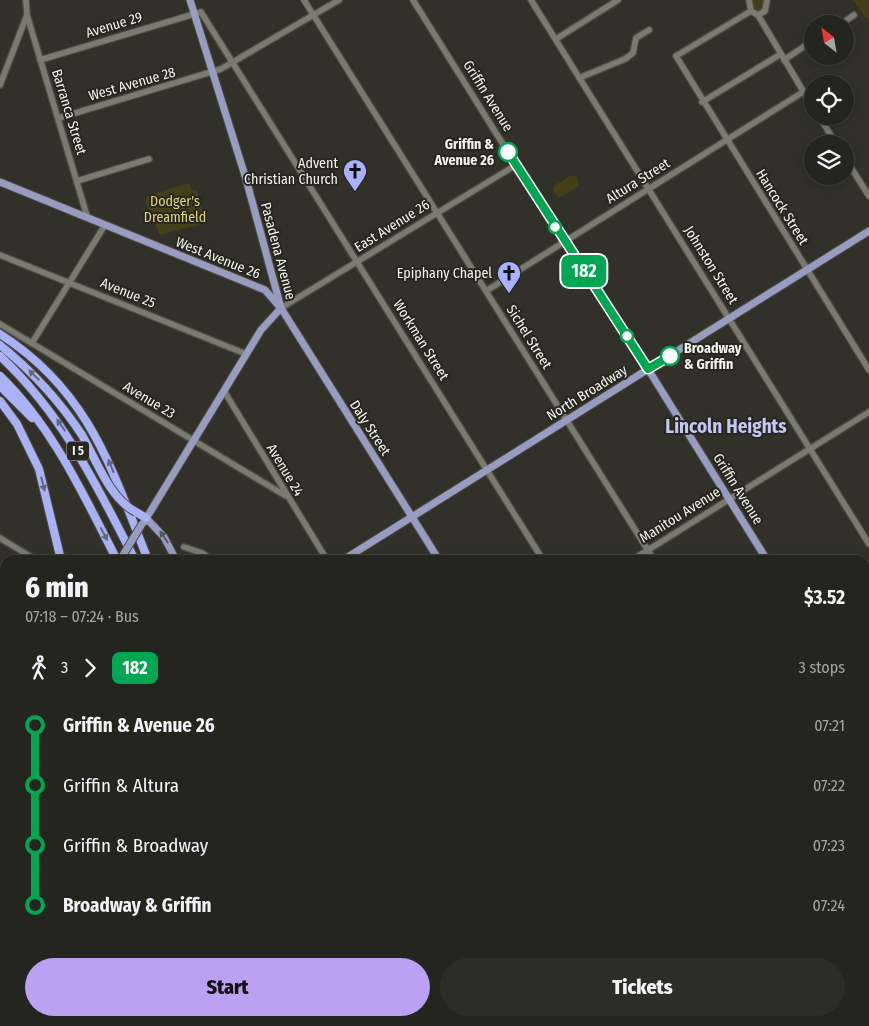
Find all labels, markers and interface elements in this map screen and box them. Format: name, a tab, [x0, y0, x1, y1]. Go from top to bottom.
street label: Avenue 29	[84, 8, 145, 42]
north arrow	[804, 15, 854, 65]
map controls	[804, 15, 854, 185]
street label: Griffin Avenue	[459, 57, 517, 135]
street label: West Avenue 28	[87, 63, 177, 105]
street label: Barranca Street	[48, 67, 90, 157]
button: locate	[804, 75, 854, 125]
button: layers	[804, 135, 854, 185]
place label: Griffin & Avenue 26	[433, 136, 494, 169]
marker: Griffin & Avenue 26	[498, 142, 518, 162]
street label: Altura Street	[603, 154, 673, 207]
place label: Advent Christian Church	[244, 155, 338, 188]
church icon: Advent Christian Church	[342, 158, 368, 192]
street label: Hancock Street	[752, 166, 812, 248]
park label: Dodger's Dreamfield	[144, 193, 206, 226]
street label: East Avenue 26	[351, 196, 433, 256]
street label: Pasadena Avenue	[257, 200, 299, 302]
unlabelled marker	[548, 220, 562, 234]
street label: Johnston Street	[680, 223, 742, 307]
street label: West Avenue 26	[173, 233, 263, 283]
line badge: 182	[555, 255, 613, 287]
church icon: Epiphany Chapel	[496, 260, 522, 294]
text: 182	[571, 260, 597, 282]
place label: Epiphany Chapel	[397, 265, 492, 282]
street label: Avenue 25	[98, 274, 158, 312]
street label: Workman Street	[389, 297, 453, 384]
street label: Sichel Street	[503, 302, 556, 372]
unlabelled marker	[620, 329, 634, 343]
place label: Broadway & Griffin	[684, 340, 742, 373]
marker: Broadway & Griffin	[660, 346, 680, 366]
street label: North Broadway	[544, 361, 631, 424]
one-way arrow	[28, 369, 40, 381]
street label: Avenue 23	[120, 378, 178, 422]
street label: Daly Street	[346, 397, 394, 459]
district label: Lincoln Heights	[665, 415, 787, 438]
one-way arrow	[56, 418, 66, 432]
street label: Avenue 24	[263, 441, 307, 499]
road number: I 5	[67, 442, 89, 461]
street label: Griffin Avenue	[709, 450, 767, 528]
one-way arrow	[107, 458, 115, 473]
one-way arrow	[39, 477, 47, 492]
street label: Manitou Avenue	[636, 483, 724, 547]
one-way arrow	[100, 527, 108, 542]
one-way arrow	[159, 530, 169, 544]
text: 6 min	[25, 571, 89, 604]
text: $3.52	[804, 586, 845, 609]
text: 07:18 – 07:24 · Bus	[25, 607, 139, 626]
icon: walk	[25, 654, 53, 682]
icon: forward	[76, 654, 104, 682]
text: 182	[122, 657, 148, 679]
text: 3	[61, 658, 68, 677]
text: 3 stops	[798, 658, 845, 677]
text: Griffin & Avenue 26	[63, 714, 215, 737]
text: 07:21	[814, 716, 845, 735]
text: Griffin & Altura	[63, 774, 179, 797]
text: 07:22	[813, 776, 845, 795]
text: Griffin & Broadway	[63, 834, 208, 857]
text: 07:23	[813, 836, 845, 855]
text: Broadway & Griffin	[63, 894, 212, 917]
text: 07:24	[813, 896, 845, 915]
button: Start	[25, 958, 430, 1016]
button: Tickets	[440, 958, 845, 1016]

